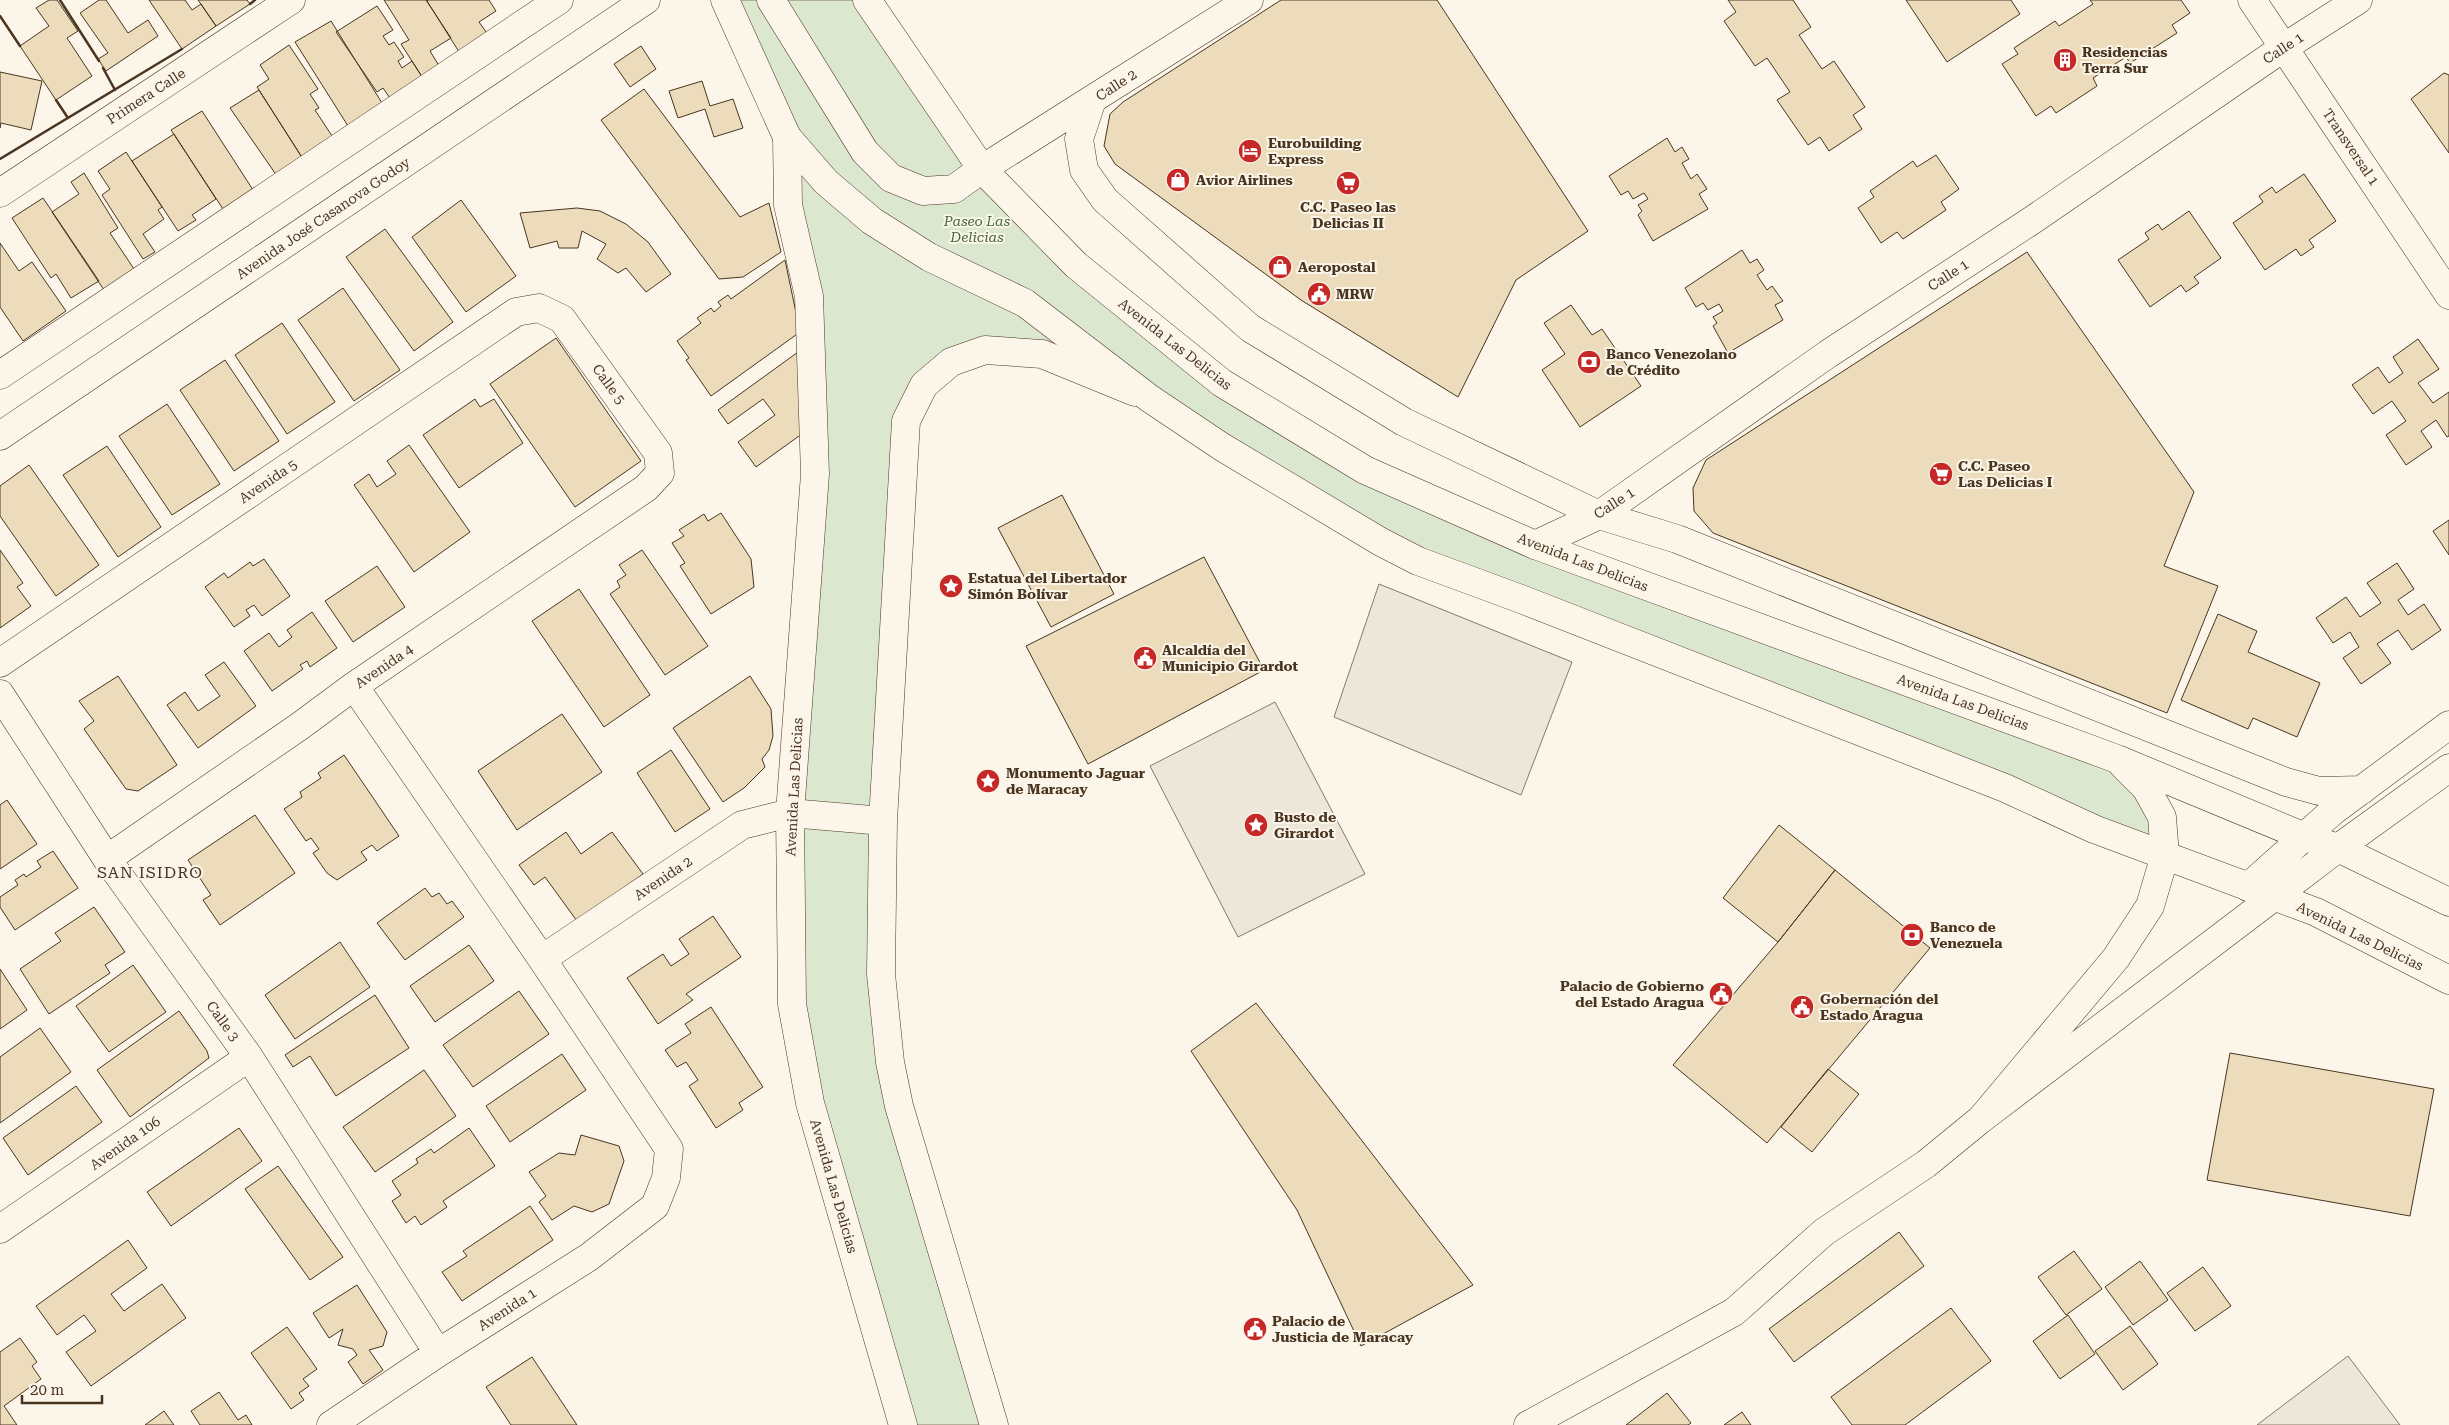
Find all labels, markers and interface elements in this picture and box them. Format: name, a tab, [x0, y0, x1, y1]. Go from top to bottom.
street label: Calle 1	[2260, 29, 2307, 67]
place label: Residencias Terra Sur	[2082, 44, 2167, 76]
building icon: Residencias Terra Sur	[2052, 47, 2078, 73]
street label: Primera Calle	[104, 64, 189, 127]
street label: Calle 2	[1093, 66, 1140, 104]
street label: Transversal 1	[2319, 106, 2383, 189]
place label: Eurobuilding Express	[1268, 135, 1362, 167]
hotel icon: Eurobuilding Express	[1237, 138, 1263, 164]
street label: Avenida José Casanova Godoy	[233, 153, 413, 282]
shop icon: Avior Airlines	[1165, 167, 1191, 193]
supermarket icon: C.C. Paseo las Delicias II	[1335, 170, 1361, 196]
place label: Avior Airlines	[1196, 172, 1293, 188]
place label: C.C. Paseo las Delicias II	[1300, 199, 1396, 231]
park label: Paseo Las Delicias	[943, 213, 1011, 245]
shop icon: Aeropostal	[1267, 254, 1293, 280]
street label: Calle 1	[1925, 256, 1972, 294]
place label: Aeropostal	[1298, 259, 1376, 275]
public building icon: MRW	[1306, 281, 1332, 307]
place label: MRW	[1336, 286, 1375, 302]
street label: Avenida Las Delicias	[1115, 295, 1235, 393]
place label: Banco Venezolano de Crédito	[1606, 346, 1737, 378]
bank icon: Banco Venezolano de Crédito	[1576, 349, 1602, 375]
street label: Calle 5	[589, 361, 629, 407]
street label: Avenida 5	[236, 456, 300, 506]
place label: C.C. Paseo Las Delicias I	[1958, 458, 2053, 490]
supermarket icon: C.C. Paseo Las Delicias I	[1928, 461, 1954, 487]
street label: Calle 1	[1591, 484, 1638, 522]
street label: Avenida Las Delicias	[1515, 530, 1651, 594]
place label: Estatua del Libertador Simón Bolívar	[968, 570, 1128, 602]
place icon: Estatua del Libertador Simón Bolívar	[938, 573, 964, 599]
street label: Avenida 4	[352, 641, 416, 691]
place label: Alcaldía del Municipio Girardot	[1162, 642, 1299, 674]
public building icon: Alcaldía del Municipio Girardot	[1132, 645, 1158, 671]
street label: Avenida Las Delicias	[1895, 671, 2031, 733]
street label: Avenida Las Delicias	[782, 717, 806, 857]
place label: Monumento Jaguar de Maracay	[1006, 765, 1146, 797]
place icon: Monumento Jaguar de Maracay	[975, 768, 1001, 794]
place label: Busto de Girardot	[1274, 809, 1336, 841]
place icon: Busto de Girardot	[1243, 812, 1269, 838]
street label: Avenida 2	[631, 853, 695, 903]
district label: SAN ISIDRO	[97, 863, 203, 882]
street label: Avenida Las Delicias	[2294, 898, 2426, 974]
place label: Banco de Venezuela	[1930, 919, 2003, 951]
bank icon: Banco de Venezuela	[1899, 922, 1925, 948]
place label: Palacio de Gobierno del Estado Aragua	[1560, 978, 1705, 1010]
public building icon: Palacio de Gobierno del Estado Aragua	[1708, 981, 1734, 1007]
place label: Gobernación del Estado Aragua	[1820, 991, 1939, 1023]
public building icon: Gobernación del Estado Aragua	[1789, 994, 1815, 1020]
street label: Calle 3	[203, 998, 243, 1044]
street label: Avenida 106	[87, 1113, 163, 1173]
street label: Avenida Las Delicias	[807, 1117, 861, 1255]
street label: Avenida 1	[475, 1284, 539, 1334]
place label: Palacio de Justicia de Maracay	[1272, 1313, 1414, 1345]
public building icon: Palacio de Justicia de Maracay	[1242, 1316, 1268, 1342]
scale bar	[22, 1372, 102, 1404]
text: 20 m	[30, 1381, 65, 1399]

